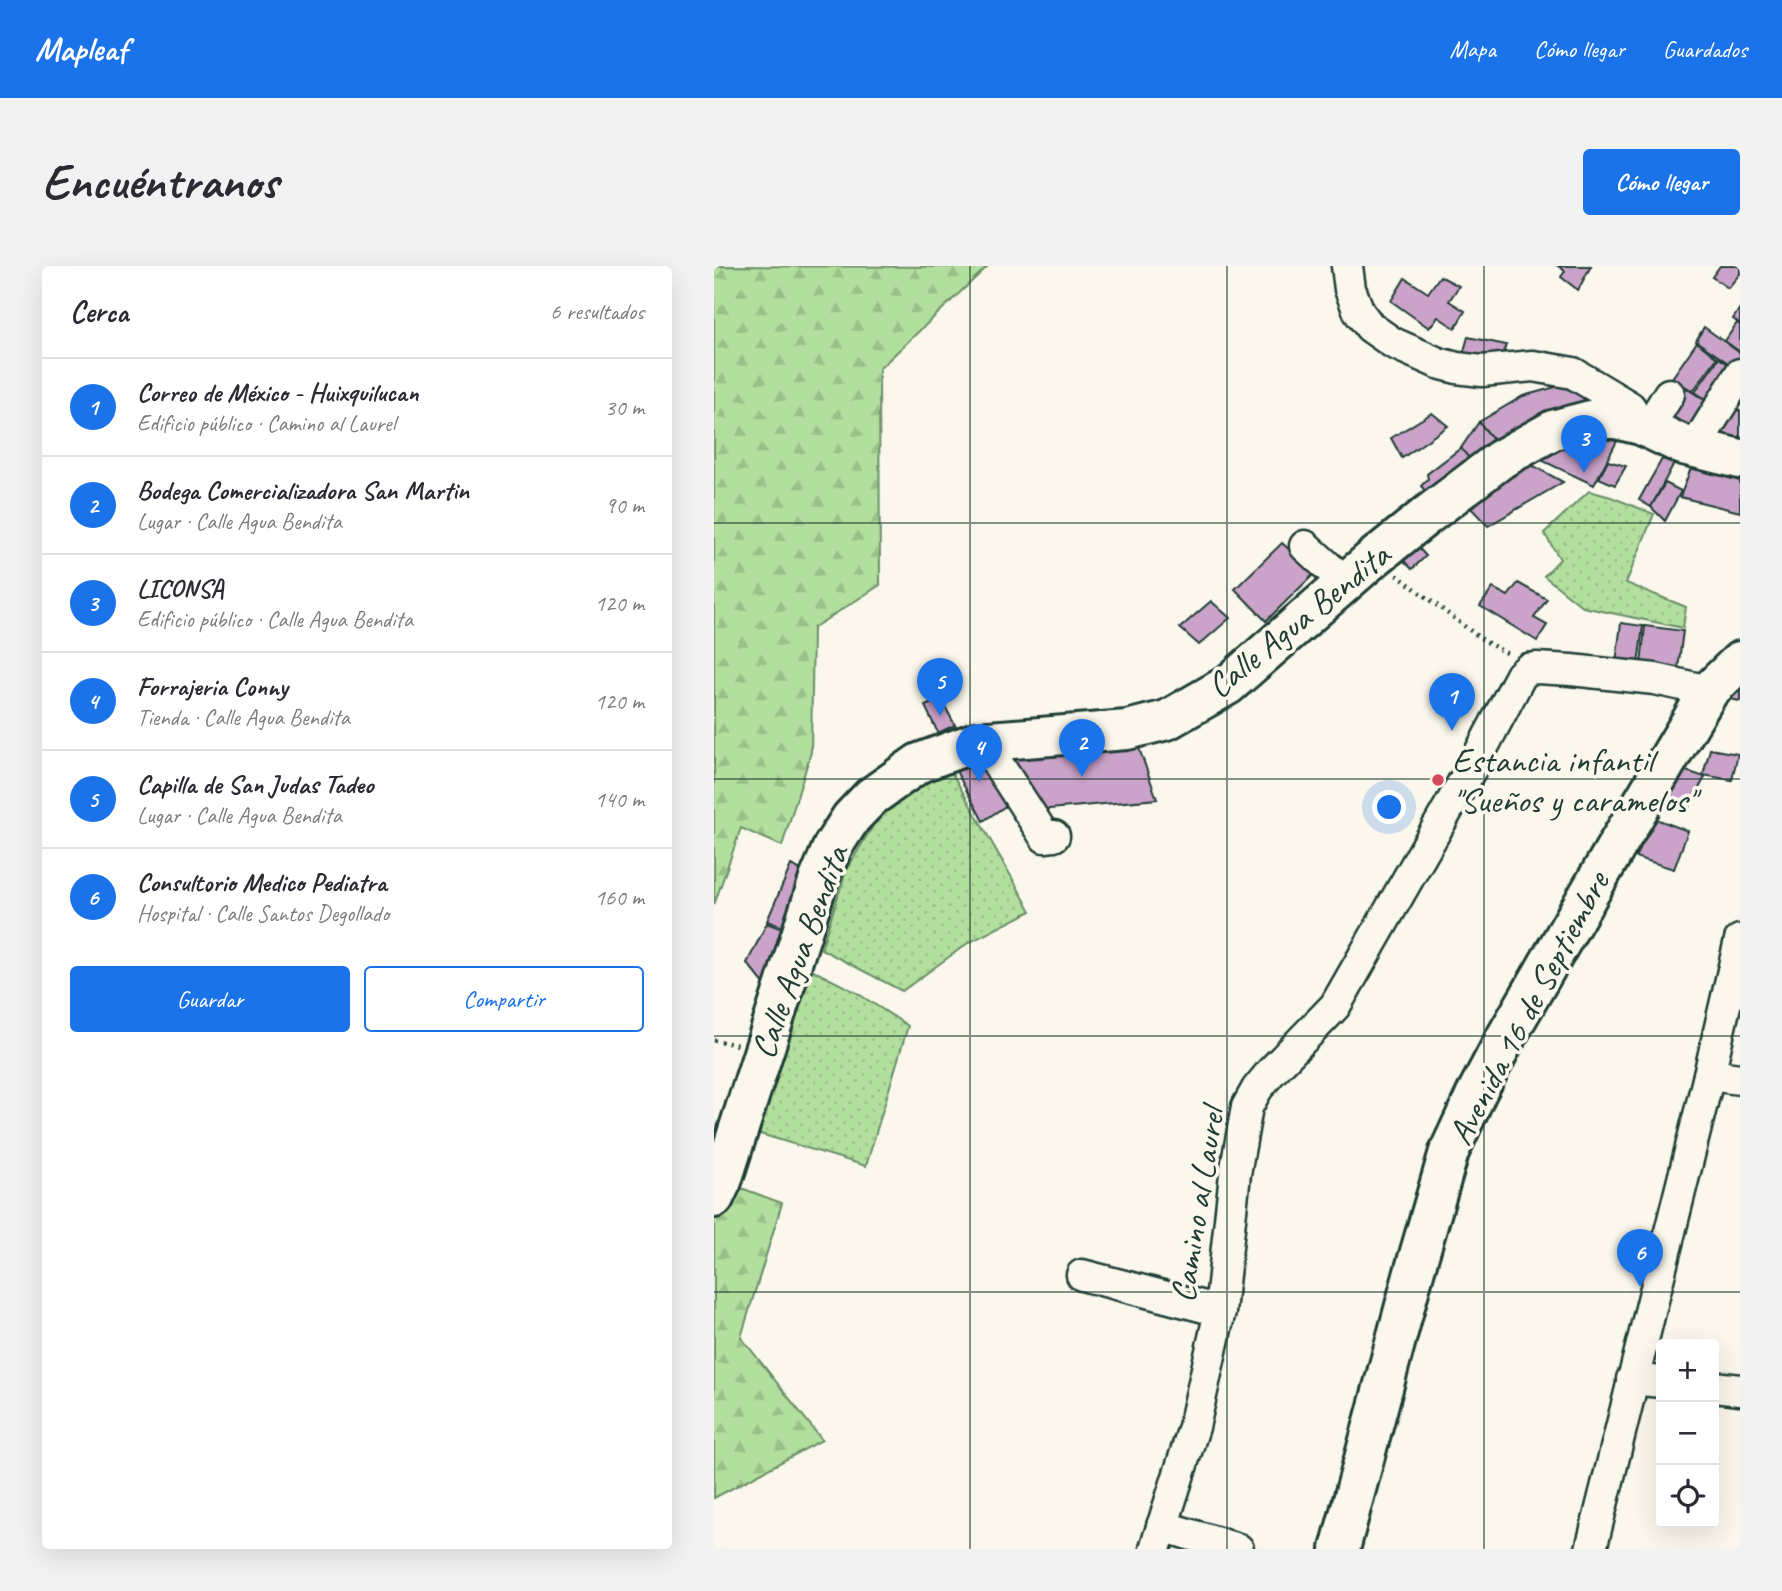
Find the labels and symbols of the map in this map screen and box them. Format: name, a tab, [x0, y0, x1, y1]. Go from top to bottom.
pin: 3	[1561, 415, 1607, 473]
street label: Calle Agua Bendita	[1198, 531, 1401, 708]
pin: 5	[917, 658, 963, 716]
pin: 1	[1429, 673, 1475, 731]
pin: 2	[1059, 719, 1105, 777]
pin: 4	[956, 724, 1002, 782]
place label: Estancia infantil "Sueños y caramelos"	[1452, 738, 1702, 823]
marker: Estancia infantil "Sueños y caramelos"	[1430, 772, 1446, 788]
your location	[1372, 790, 1406, 824]
street label: Calle Agua Bendita	[740, 837, 860, 1065]
street label: Avenida 16 de Septiembre	[1438, 862, 1621, 1152]
street label: Camino al Laurel	[1160, 1099, 1236, 1305]
pin: 6	[1617, 1229, 1663, 1287]

